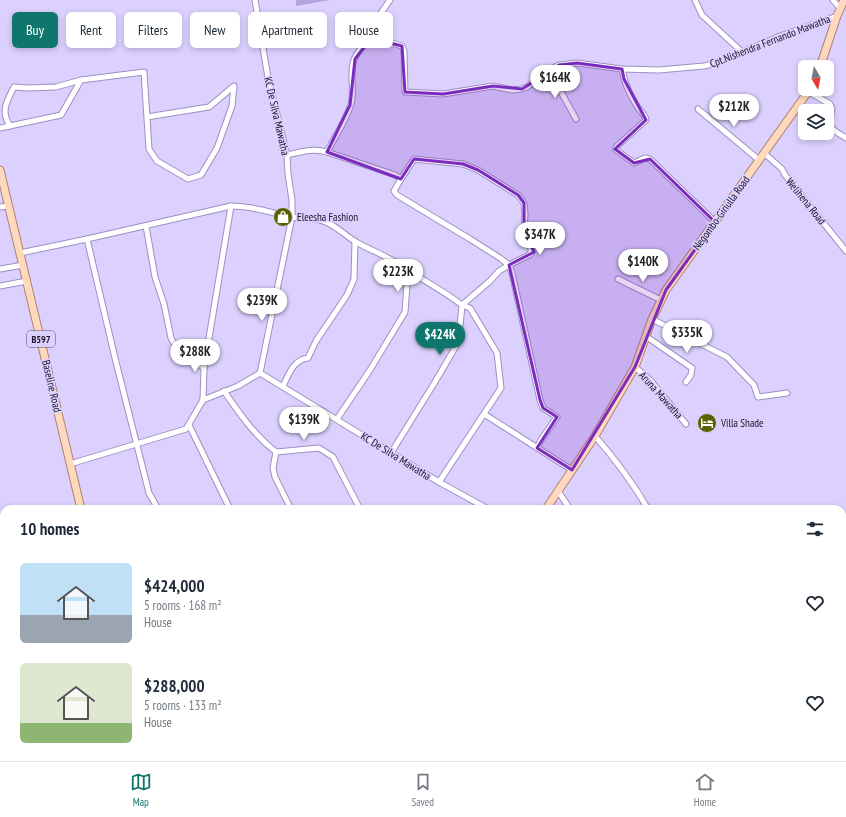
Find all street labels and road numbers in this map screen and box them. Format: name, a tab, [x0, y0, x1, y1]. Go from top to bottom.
street label: Cpt.Nishendra Fernando Mawatha	[708, 12, 832, 70]
street label: KC De Silva Mawatha	[261, 75, 293, 157]
street label: Negombo-Giriulla Road	[689, 173, 753, 253]
street label: Welihena Road	[783, 175, 829, 227]
road number: B597	[27, 331, 55, 347]
street label: Baseline Road	[39, 358, 65, 414]
street label: Aruna Mawatha	[636, 368, 686, 422]
street label: KC De Silva Mawatha	[358, 429, 434, 483]

